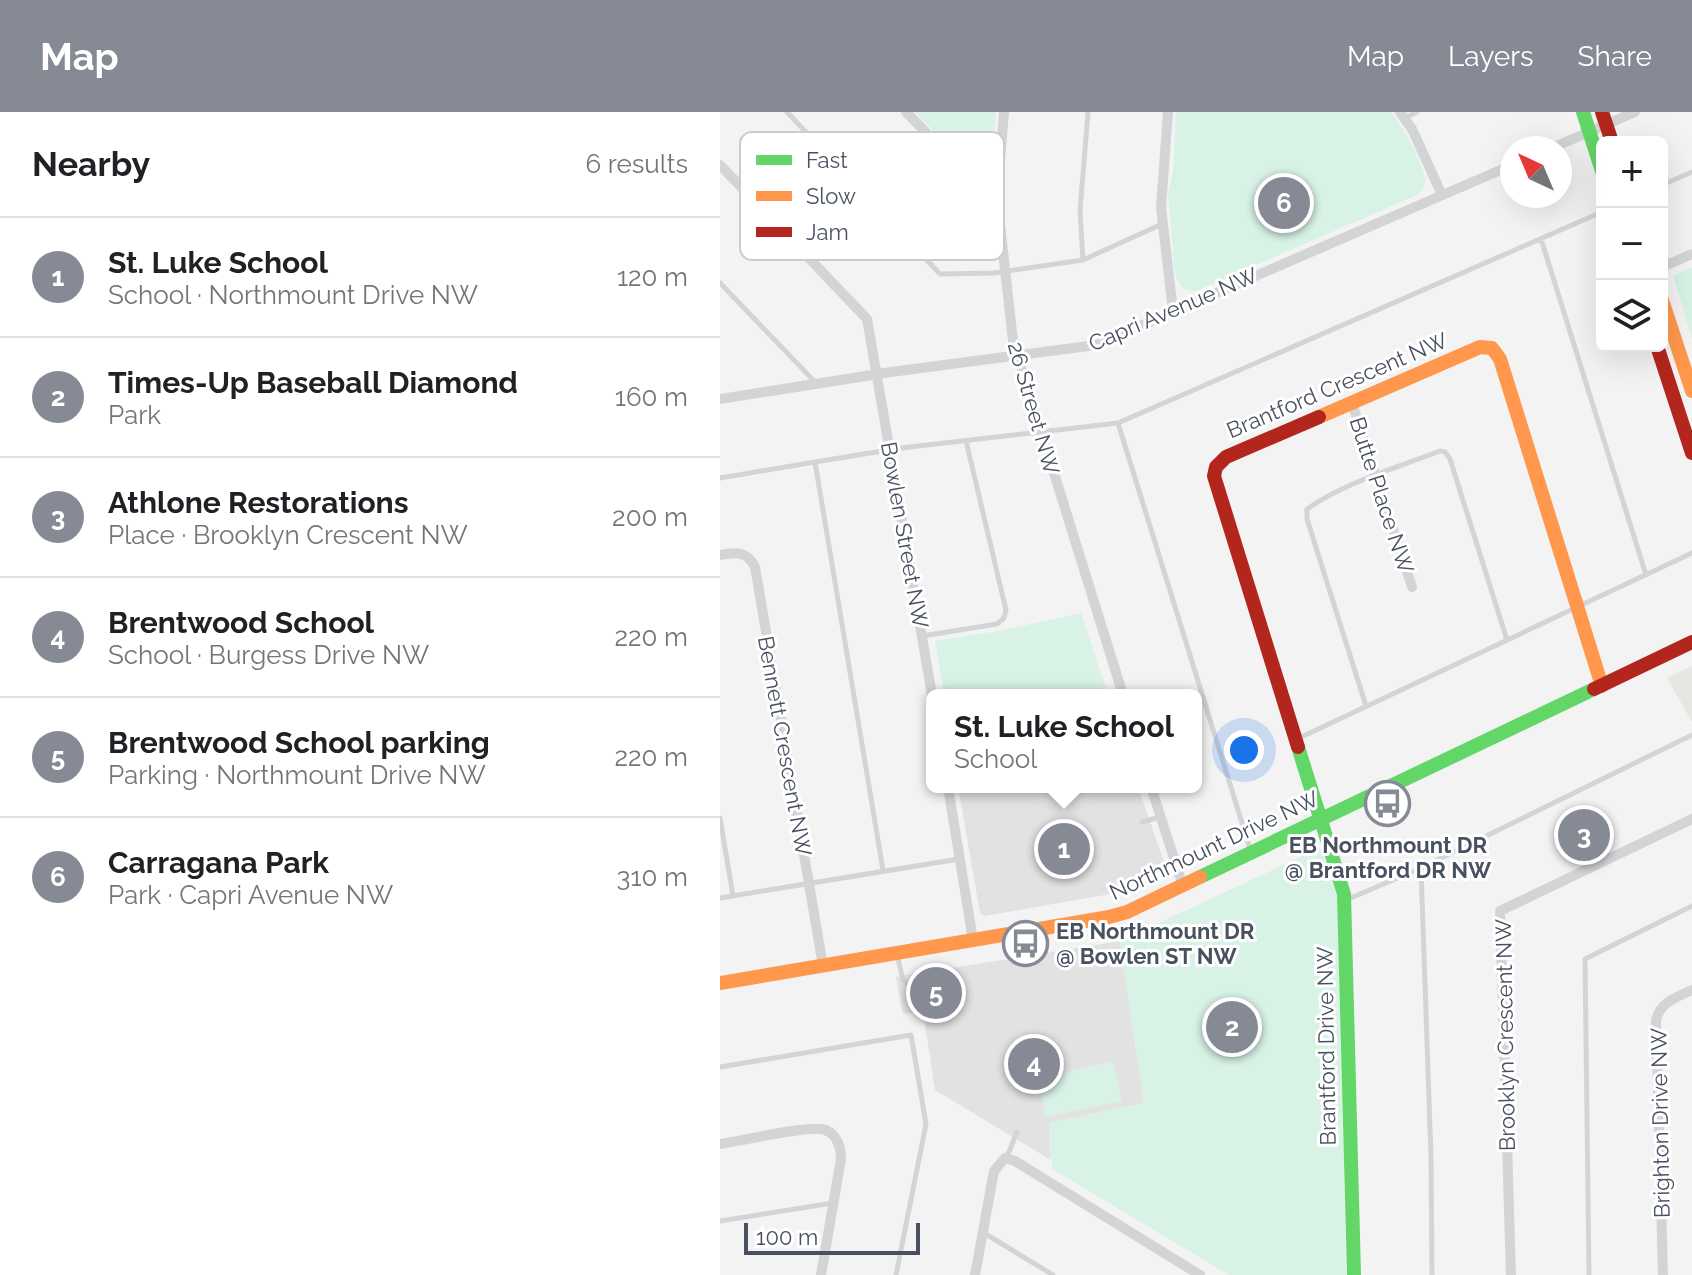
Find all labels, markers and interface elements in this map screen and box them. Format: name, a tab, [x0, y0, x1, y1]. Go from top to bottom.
text: Map	[40, 34, 119, 79]
text: Map	[1347, 40, 1404, 73]
text: Layers	[1448, 40, 1534, 73]
text: Share	[1578, 40, 1652, 73]
legend	[740, 132, 1004, 260]
north arrow	[1500, 136, 1572, 208]
map controls	[1596, 136, 1668, 352]
button: +	[1596, 136, 1668, 208]
text: Nearby	[32, 144, 150, 184]
text: Fast	[806, 147, 848, 173]
text: 6 results	[585, 149, 688, 179]
pin: 6	[1258, 173, 1310, 233]
text: Slow	[806, 183, 856, 209]
button: −	[1596, 208, 1668, 280]
text: Jam	[806, 219, 849, 245]
text: St. Luke School	[108, 245, 328, 280]
text: 1	[52, 262, 64, 292]
text: 120 m	[617, 262, 688, 292]
street label: Capri Avenue NW	[1085, 262, 1261, 356]
text: School · Northmount Drive NW	[108, 280, 478, 310]
button: layers	[1596, 280, 1668, 352]
street label: Brantford Crescent NW	[1223, 327, 1451, 443]
street label: 26 Street NW	[1003, 339, 1065, 477]
text: Times-Up Baseball Diamond	[108, 365, 518, 400]
text: 2	[51, 382, 65, 412]
text: 160 m	[615, 382, 688, 412]
text: Park	[108, 400, 161, 430]
street label: Butte Place NW	[1344, 413, 1420, 577]
street label: Bowlen Street NW	[876, 440, 934, 630]
text: Athlone Restorations	[108, 485, 409, 520]
text: 3	[51, 502, 65, 532]
text: 200 m	[612, 502, 688, 532]
text: Place · Brooklyn Crescent NW	[108, 520, 468, 550]
text: Brentwood School	[108, 605, 374, 640]
text: 4	[51, 622, 65, 652]
text: 220 m	[614, 622, 688, 652]
street label: Bennett Crescent NW	[753, 634, 817, 858]
text: School · Burgess Drive NW	[108, 640, 429, 670]
popup	[926, 689, 1202, 793]
text: St. Luke School	[954, 709, 1174, 744]
text: Brentwood School parking	[108, 725, 490, 760]
your location	[1224, 730, 1264, 770]
text: 5	[51, 742, 65, 772]
text: 220 m	[614, 742, 688, 772]
text: School	[954, 744, 1037, 774]
text: Parking · Northmount Drive NW	[108, 760, 486, 790]
bus stop icon: EB Northmount DR @ Brantford DR NW	[1364, 780, 1412, 828]
street label: Northmount Drive NW	[1105, 785, 1323, 905]
pin: 3	[1558, 805, 1610, 865]
pin: 1	[1038, 819, 1090, 879]
place label: EB Northmount DR @ Brantford DR NW	[1285, 832, 1492, 883]
text: Carragana Park	[108, 845, 329, 880]
text: 6	[50, 862, 66, 892]
text: 310 m	[617, 862, 688, 892]
text: Park · Capri Avenue NW	[108, 880, 393, 910]
place label: EB Northmount DR @ Bowlen ST NW	[1056, 918, 1255, 969]
street label: Brooklyn Crescent NW	[1490, 919, 1520, 1151]
bus stop icon: EB Northmount DR @ Bowlen ST NW	[1001, 920, 1049, 968]
street label: Brantford Drive NW	[1311, 946, 1341, 1146]
pin: 5	[910, 963, 962, 1023]
pin: 2	[1206, 997, 1258, 1057]
street label: Brighton Drive NW	[1645, 1028, 1675, 1218]
pin: 4	[1008, 1034, 1060, 1094]
scale bar	[744, 1219, 920, 1255]
text: 100 m	[756, 1224, 818, 1250]

